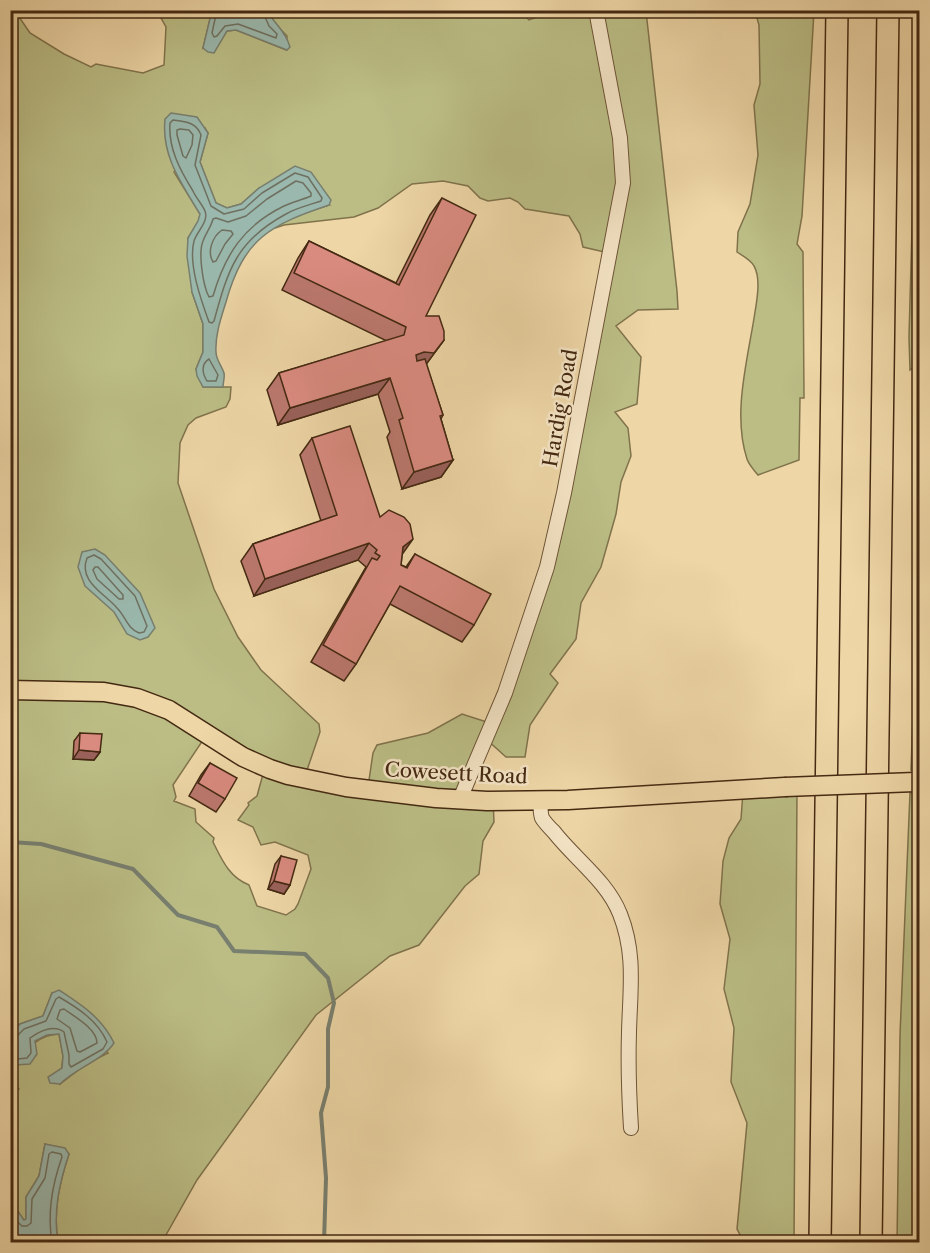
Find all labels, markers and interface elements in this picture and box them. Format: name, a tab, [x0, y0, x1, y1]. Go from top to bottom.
street label: Hardig Road	[538, 347, 582, 469]
street label: Cowesett Road	[384, 757, 528, 789]

